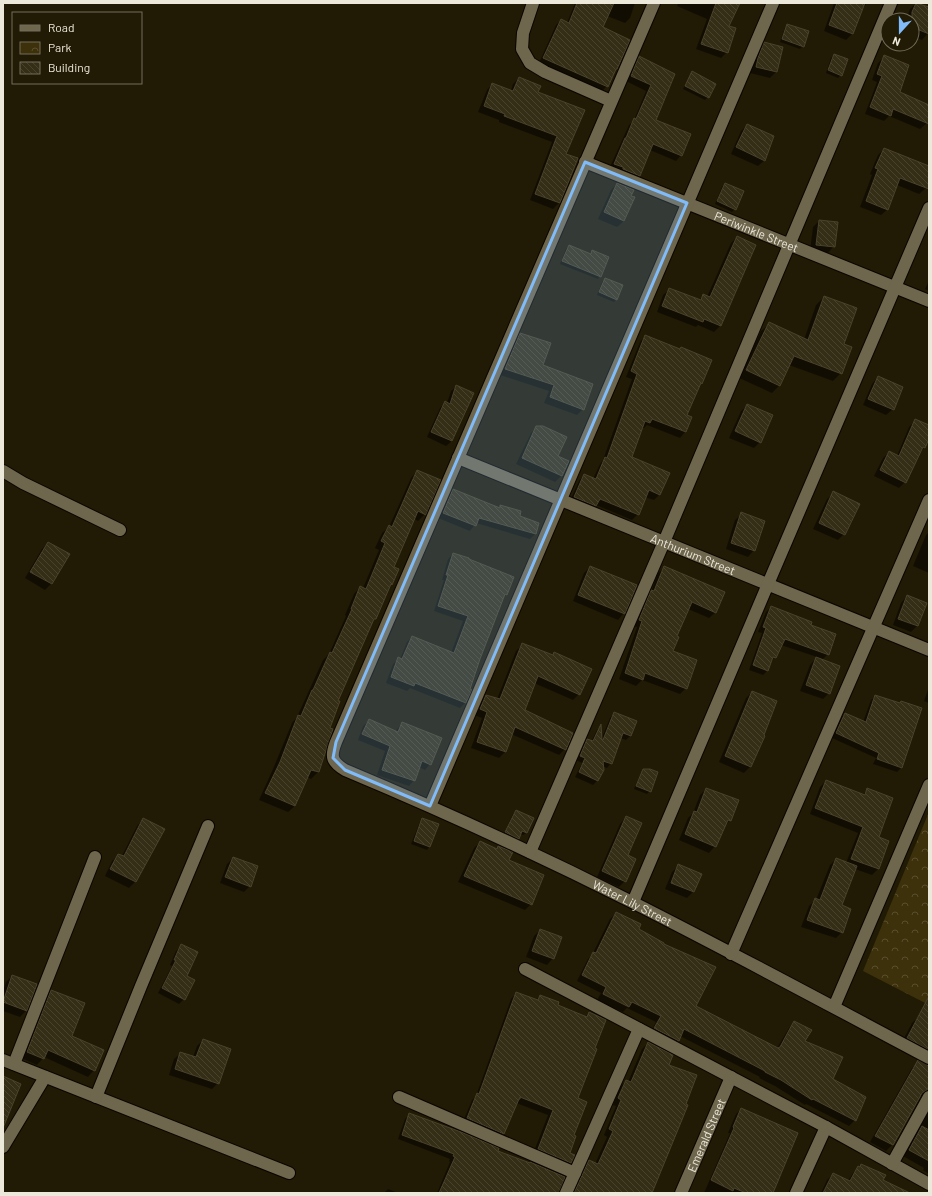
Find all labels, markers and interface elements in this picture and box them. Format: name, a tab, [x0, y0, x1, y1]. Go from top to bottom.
legend	[12, 12, 142, 84]
north arrow	[880, 12, 920, 52]
text: Road	[48, 20, 75, 34]
text: N	[890, 34, 902, 49]
text: Park	[48, 40, 72, 54]
text: Building	[48, 60, 90, 74]
street label: Periwinkle Street	[713, 208, 801, 255]
street label: Anthurium Street	[649, 530, 738, 577]
street label: Water Lily Street	[591, 877, 675, 928]
street label: Emerald Street	[684, 1096, 728, 1174]

